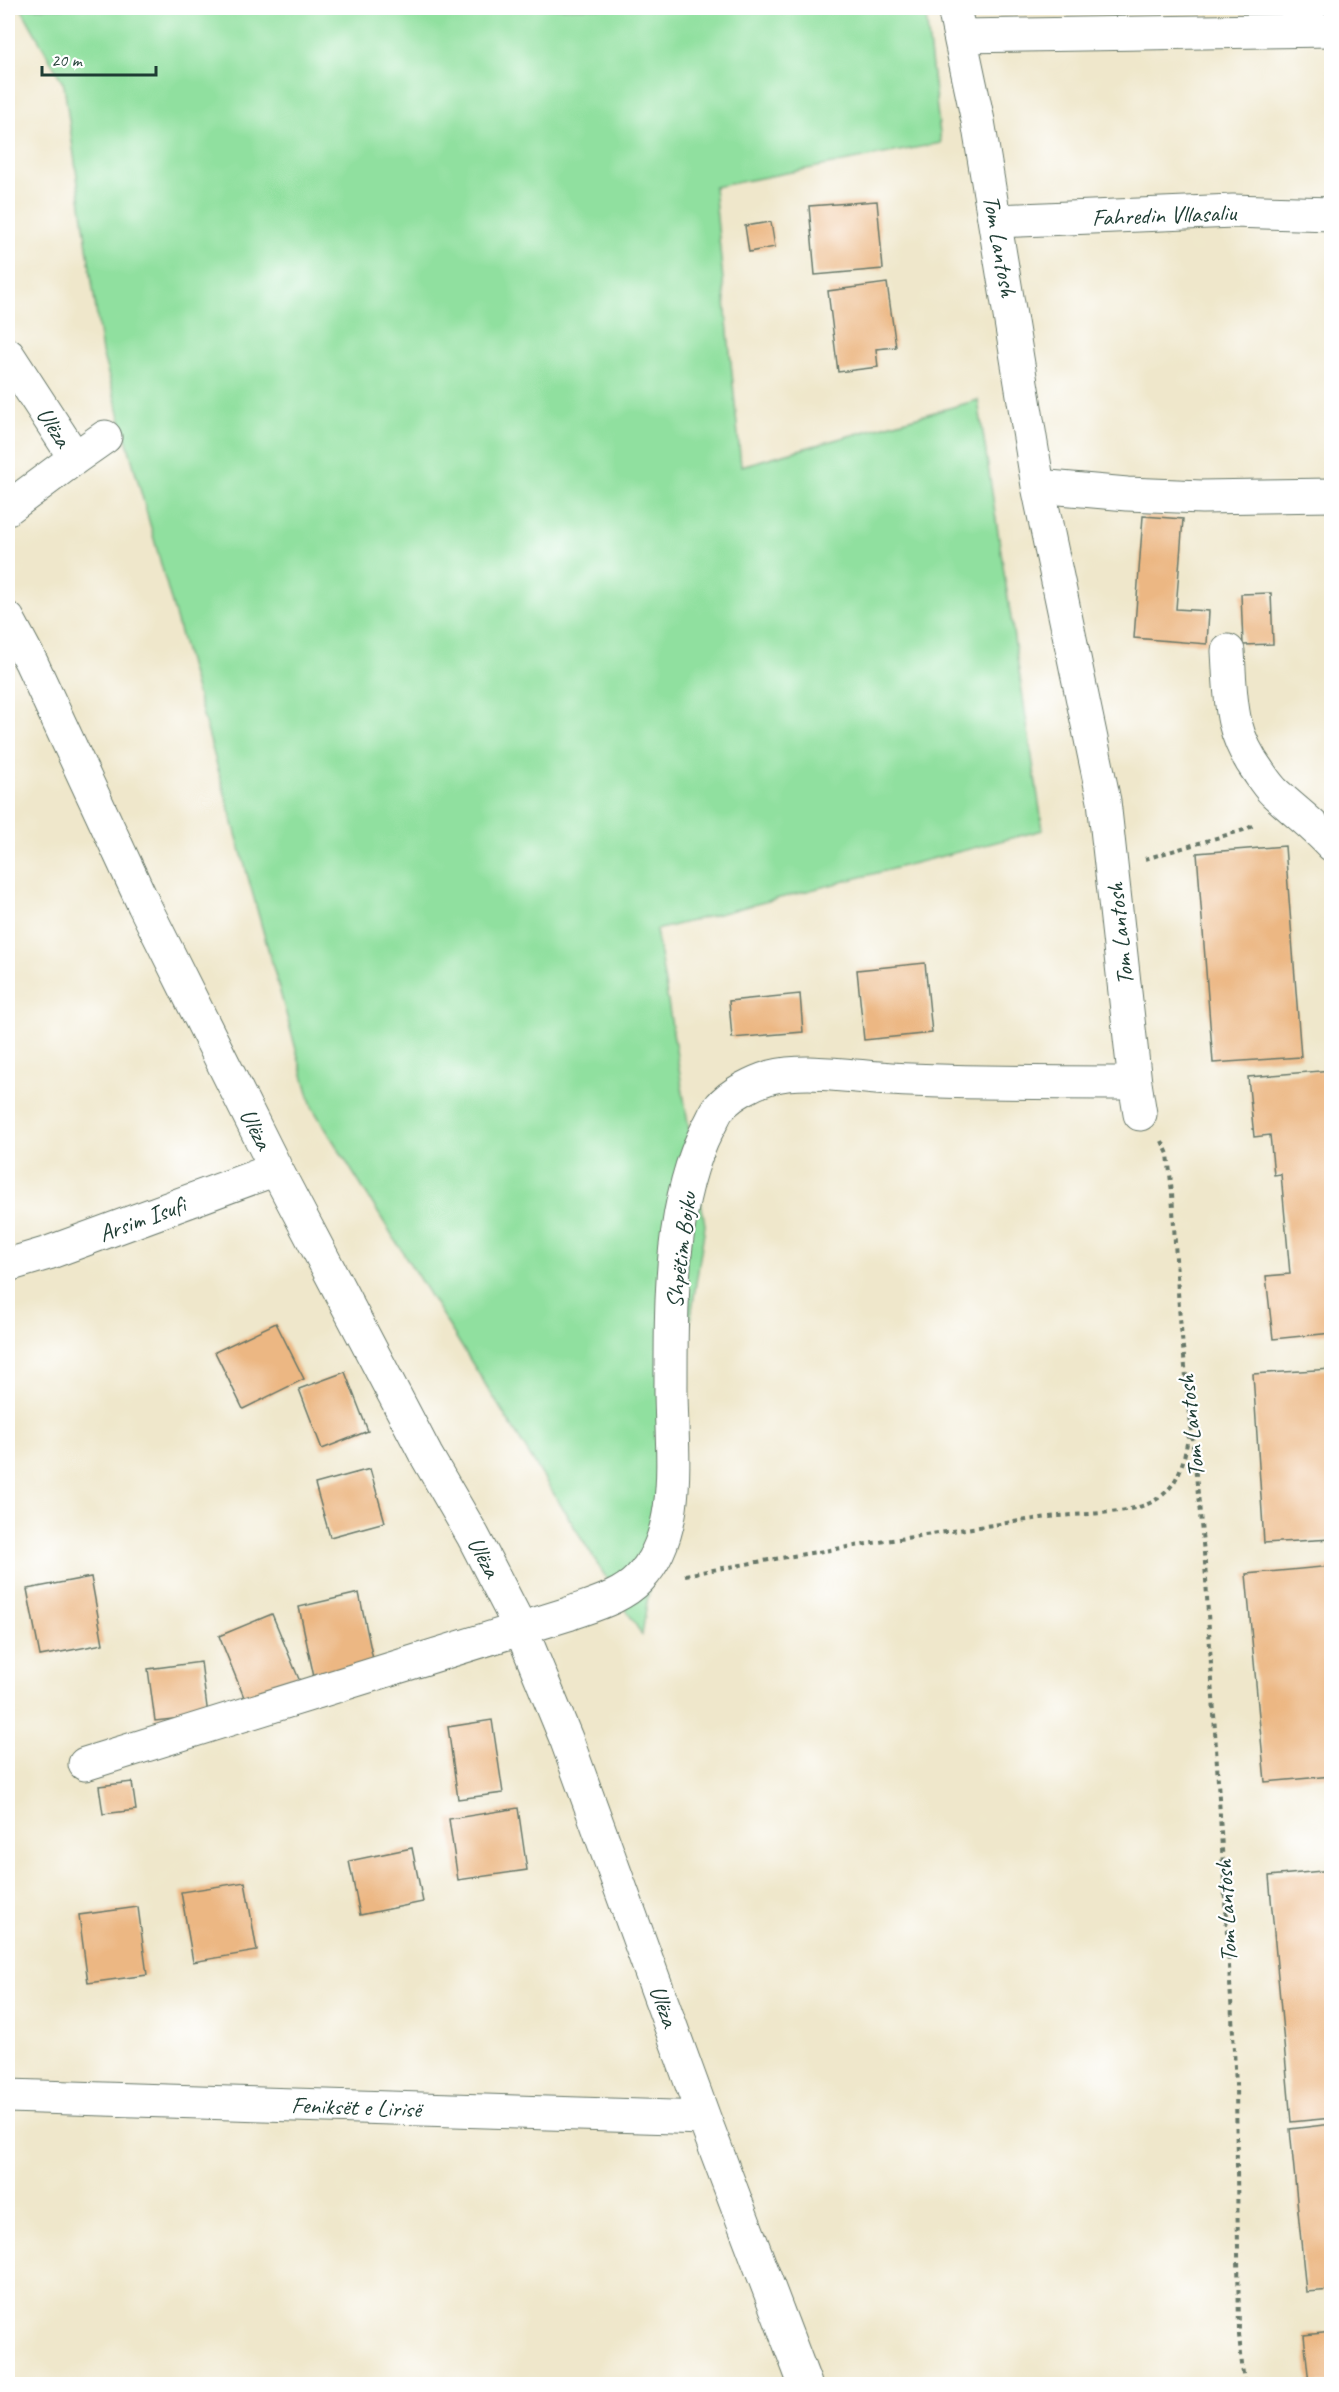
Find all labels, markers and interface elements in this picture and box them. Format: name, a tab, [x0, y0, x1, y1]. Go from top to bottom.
scale bar	[42, 39, 156, 77]
text: 20 m	[51, 49, 84, 71]
street label: Tom Lantosh	[976, 193, 1024, 300]
street label: Fahredin Vllasaliu	[1091, 197, 1239, 233]
street label: Ulëza	[30, 401, 79, 454]
street label: Tom Lantosh	[1100, 880, 1140, 987]
street label: Ulëza	[233, 1103, 280, 1156]
street label: Arsim Isufi	[95, 1188, 192, 1248]
street label: Shpëtim Bojku	[659, 1188, 703, 1310]
street label: Tom Lantosh	[1171, 1372, 1211, 1479]
street label: Ulëza	[461, 1531, 508, 1584]
street label: Tom Lantosh	[1208, 1858, 1244, 1963]
street label: Ulëza	[643, 1981, 686, 2032]
street label: Feniksët e Lirisë	[291, 2090, 424, 2124]

